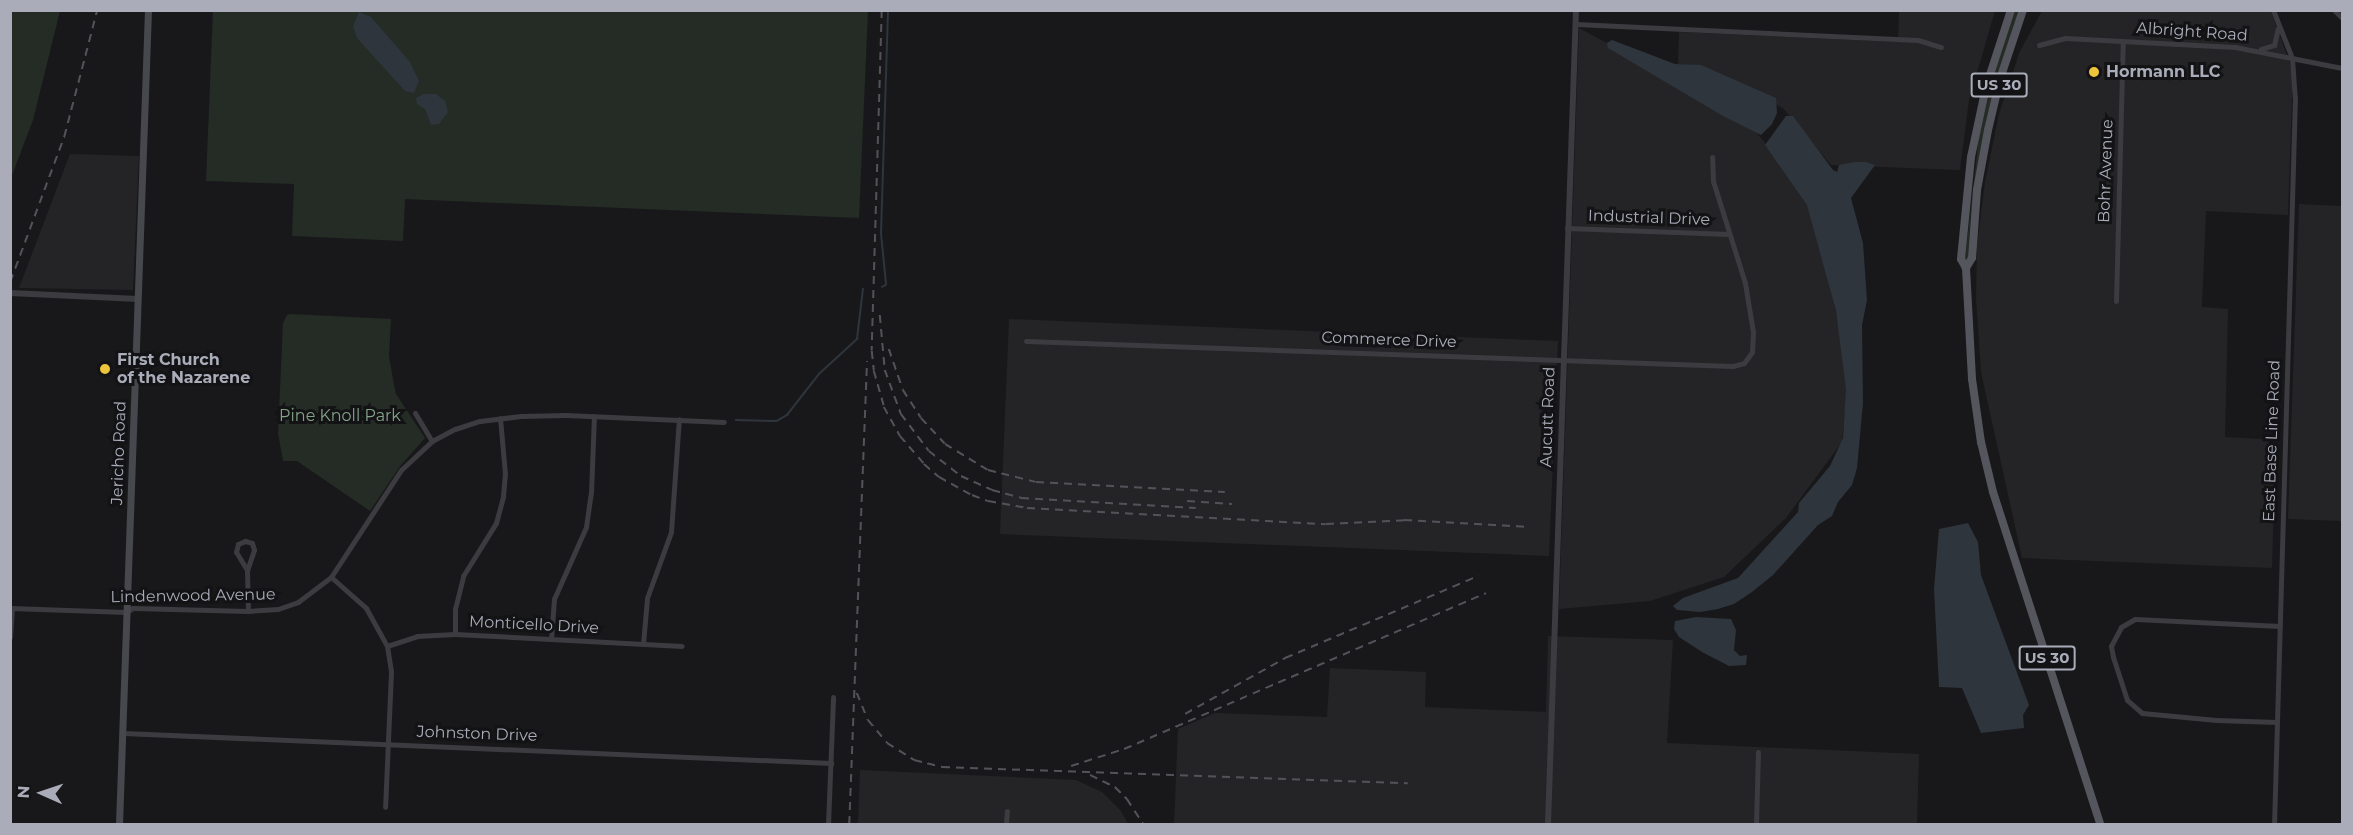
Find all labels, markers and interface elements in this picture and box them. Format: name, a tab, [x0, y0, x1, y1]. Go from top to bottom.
street label: Albright Road	[2136, 19, 2248, 45]
place label: Hormann LLC	[2106, 62, 2220, 82]
marker: Hormann LLC	[2087, 65, 2101, 79]
road number: US 30	[1970, 73, 2028, 97]
street label: Bohr Avenue	[2095, 119, 2117, 223]
street label: Industrial Drive	[1588, 206, 1710, 230]
street label: Commerce Drive	[1321, 328, 1457, 352]
place label: First Church of the Nazarene	[117, 350, 250, 388]
street label: East Base Line Road	[2260, 360, 2284, 522]
marker: First Church of the Nazarene	[98, 362, 112, 376]
street label: Aucutt Road	[1537, 366, 1559, 468]
street label: Jericho Road	[108, 401, 130, 505]
park label: Pine Knoll Park	[279, 406, 401, 426]
street label: Lindenwood Avenue	[110, 585, 276, 607]
street label: Monticello Drive	[468, 612, 600, 638]
road number: US 30	[2018, 646, 2076, 670]
street label: Johnston Drive	[416, 722, 538, 746]
north arrow	[12, 763, 72, 823]
text: N	[14, 785, 33, 799]

